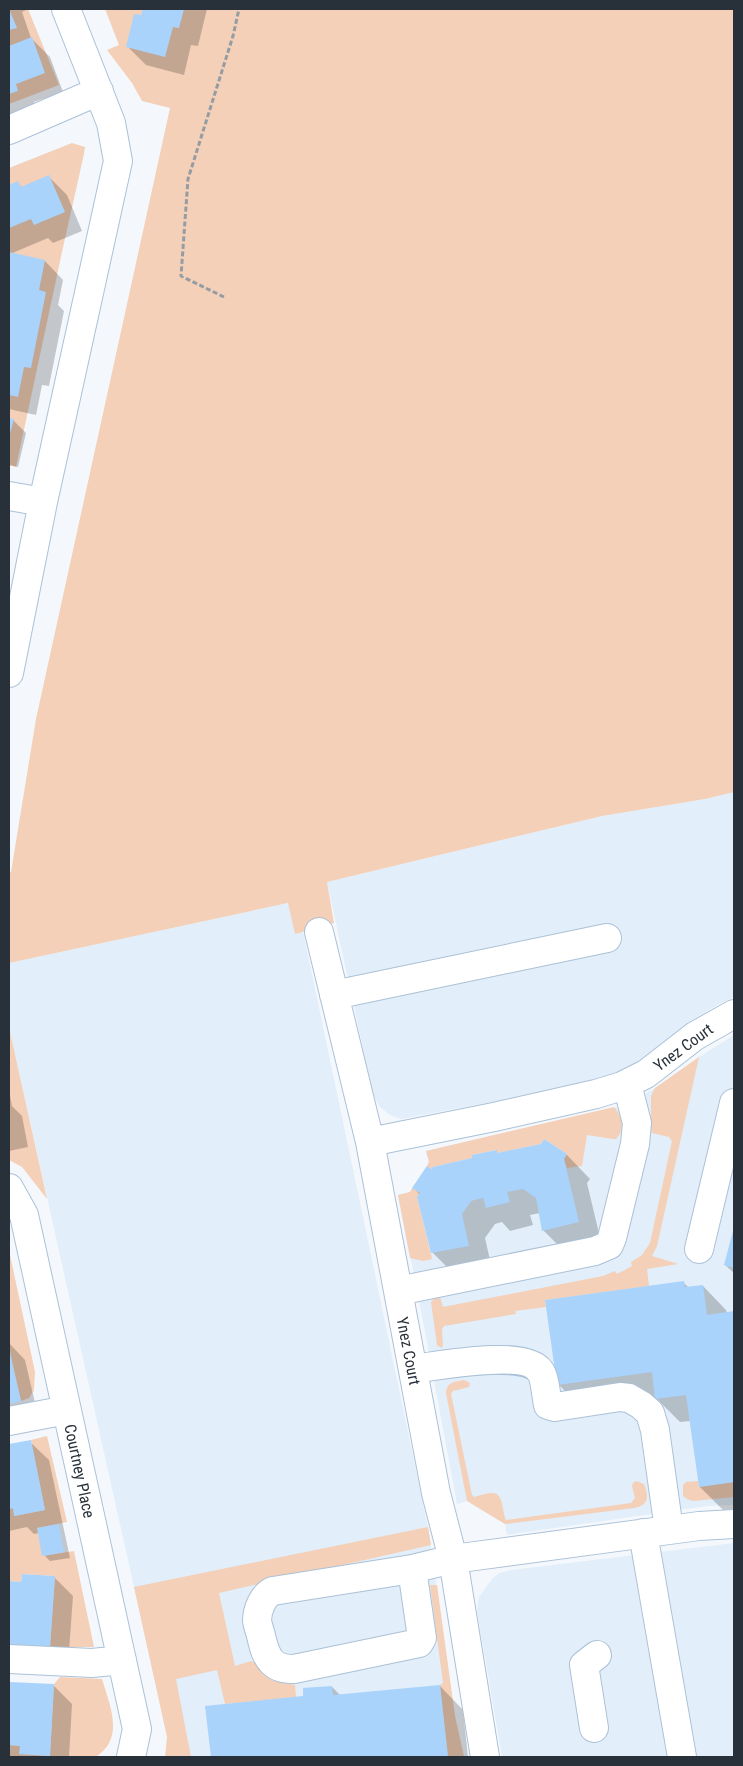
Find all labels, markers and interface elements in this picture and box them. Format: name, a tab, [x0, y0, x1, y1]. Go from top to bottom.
street label: Ynez Court	[650, 1019, 717, 1075]
street label: Ynez Court	[393, 1315, 424, 1387]
street label: Courtney Place	[60, 1422, 99, 1520]

